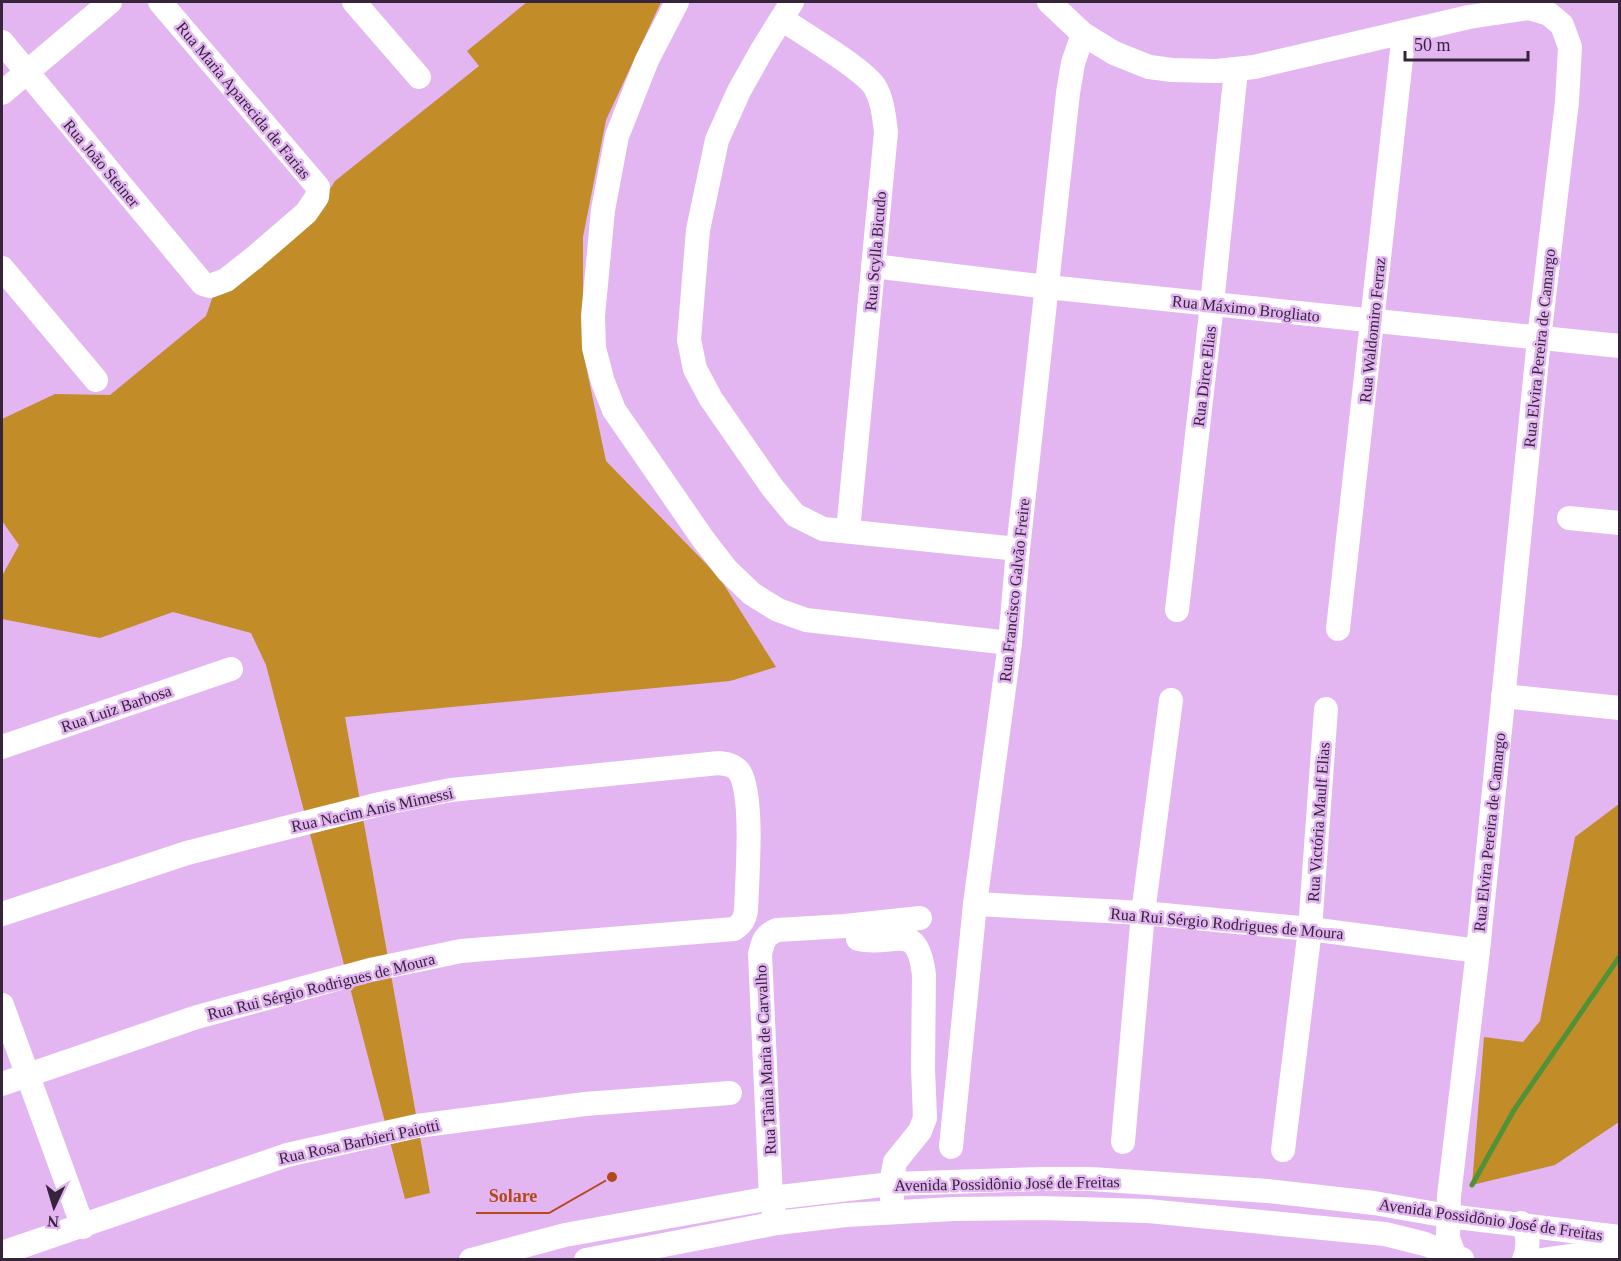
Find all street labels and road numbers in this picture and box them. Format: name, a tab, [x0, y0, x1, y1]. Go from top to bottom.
street label: Rua Maria Aparecida de Farias	[172, 19, 314, 183]
street label: Rua João Steiner	[60, 116, 143, 211]
street label: Rua Scylla Bicudo	[862, 191, 890, 312]
street label: Rua Elvira Pereira de Camargo	[1521, 248, 1559, 448]
street label: Rua Waldomiro Ferraz	[1356, 257, 1389, 404]
street label: Rua Máximo Brogliato	[1171, 292, 1321, 326]
street label: Rua Dirce Elias	[1190, 325, 1219, 427]
street label: Rua Francisco Galvão Freire	[996, 497, 1033, 683]
street label: Rua Luiz Barbosa	[59, 682, 174, 735]
street label: Rua Elvira Pereira de Camargo	[1471, 732, 1509, 932]
street label: Rua Victória Maulf Elias	[1304, 742, 1333, 902]
street label: Rua Nacim Anis Mimessi	[290, 784, 455, 835]
street label: Rua Rui Sérgio Rodrigues de Moura	[1110, 905, 1344, 943]
street label: Rua Rui Sérgio Rodrigues de Moura	[206, 950, 437, 1024]
street label: Rua Tânia Maria de Carvalho	[752, 965, 779, 1155]
street label: Rua Rosa Barbieri Paiotti	[277, 1116, 442, 1167]
street label: Avenida Possidônio José de Freitas	[894, 1173, 1120, 1194]
street label: Avenida Possidônio José de Freitas	[1378, 1195, 1604, 1244]

